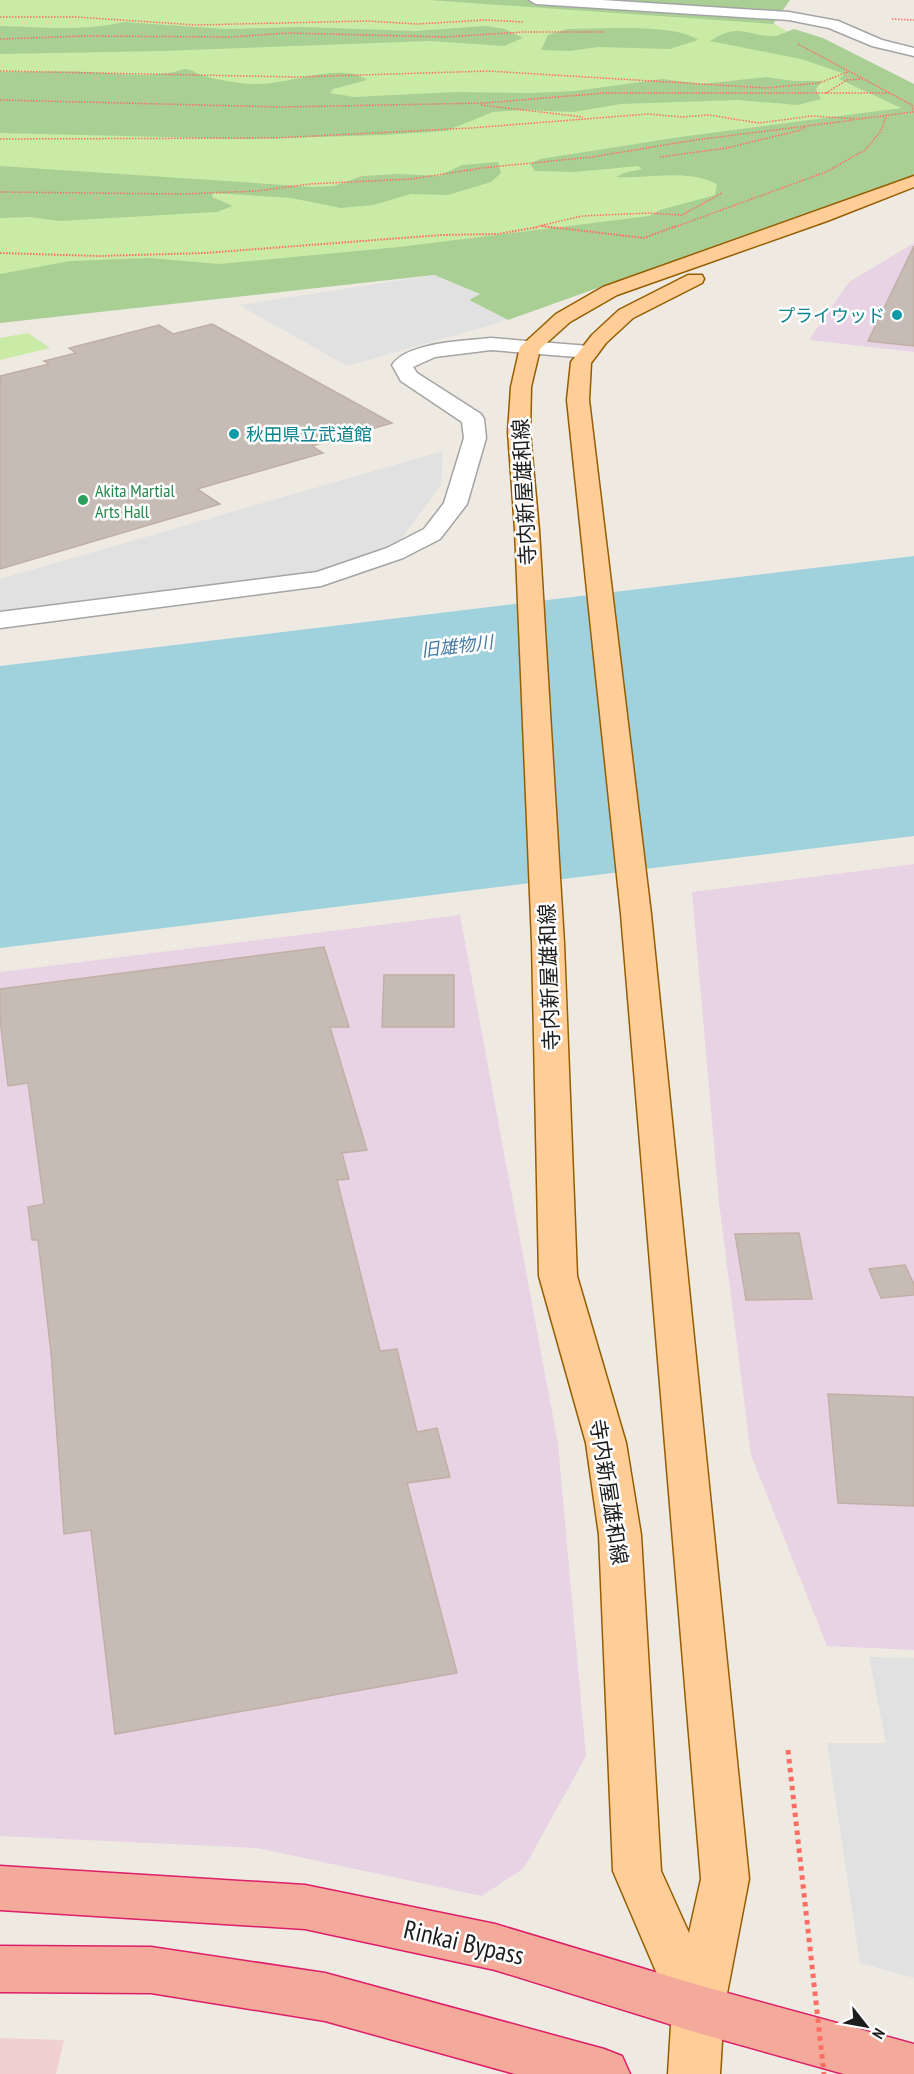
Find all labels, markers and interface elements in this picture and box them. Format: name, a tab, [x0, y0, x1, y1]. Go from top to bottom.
place label: プライウッド	[777, 304, 885, 327]
marker: プライウッド	[890, 308, 904, 322]
street label: 寺内新屋雄和線	[507, 418, 541, 566]
place label: 秋田県立武道館	[246, 423, 372, 446]
marker: 秋田県立武道館	[227, 427, 241, 441]
place label: Akita Martial Arts Hall	[95, 479, 175, 523]
marker: Akita Martial Arts Hall	[76, 493, 90, 507]
water label: 旧雄物川	[420, 630, 496, 662]
street label: 寺内新屋雄和線	[533, 903, 565, 1051]
street label: 寺内新屋雄和線	[584, 1417, 634, 1567]
street label: Rinkai Bypass	[401, 1912, 527, 1972]
north arrow	[836, 1996, 896, 2056]
text: N	[868, 2025, 890, 2043]

